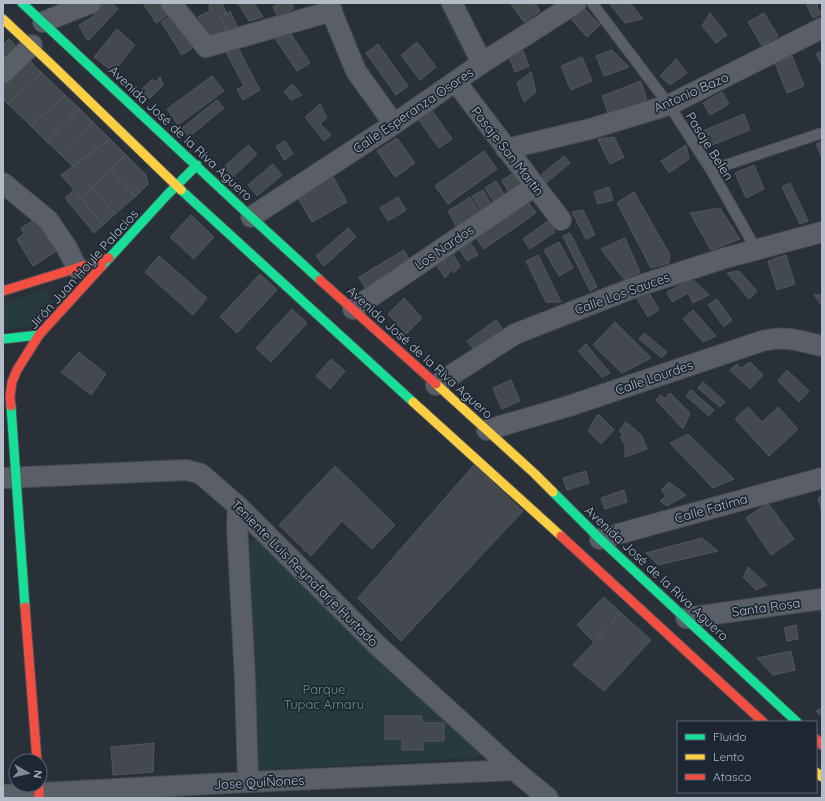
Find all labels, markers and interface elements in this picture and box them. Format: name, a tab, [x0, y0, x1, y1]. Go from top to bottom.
street label: Avenida José de la Riva Aguero	[106, 62, 256, 204]
street label: Calle Esperanza Osores	[350, 64, 476, 156]
street label: Antonio Bazo	[651, 68, 731, 116]
street label: Pasaje San Martin	[468, 103, 548, 199]
street label: Pasaje Belen	[683, 109, 737, 183]
street label: Jirón Juan Hoyle Palacios	[25, 206, 141, 332]
street label: Los Nardos	[411, 221, 477, 273]
street label: Calle Los Sauces	[572, 268, 672, 318]
street label: Avenida José de la Riva Aguero	[344, 282, 496, 422]
street label: Calle Lourdes	[613, 356, 695, 398]
street label: Calle Fatima	[673, 490, 749, 526]
street label: Teniente Luis Reynafarje Hurtado	[228, 496, 382, 650]
street label: Avenida José de la Riva Aguero	[582, 502, 732, 644]
street label: Santa Rosa	[731, 594, 801, 620]
park label: Parque Tupac Amaru	[284, 681, 364, 712]
legend	[677, 721, 817, 793]
text: Fluido	[713, 729, 746, 744]
text: Lento	[713, 749, 744, 764]
north arrow	[8, 753, 48, 793]
text: N	[30, 769, 45, 779]
text: Atasco	[713, 769, 751, 784]
street label: Jose QuiÑones	[213, 772, 305, 792]

